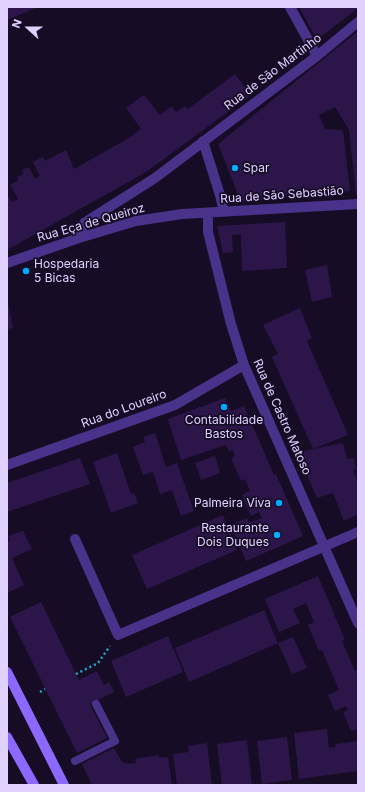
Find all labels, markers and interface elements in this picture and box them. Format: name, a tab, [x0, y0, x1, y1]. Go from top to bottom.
north arrow	[8, 8, 48, 48]
text: N	[9, 17, 25, 30]
street label: Rua de São Martinho	[221, 31, 325, 113]
place label: Spar	[243, 161, 269, 175]
marker: Spar	[230, 163, 240, 173]
street label: Rua de São Sebastião	[220, 184, 344, 206]
street label: Rua Eça de Queiroz	[36, 201, 146, 245]
place label: Hospedaria 5 Bicas	[34, 257, 99, 285]
marker: Hospedaria 5 Bicas	[21, 266, 31, 276]
street label: Rua de Castro Matoso	[250, 357, 314, 477]
street label: Rua do Loureiro	[79, 387, 169, 431]
marker: Contabilidade Bastos	[219, 402, 229, 412]
place label: Contabilidade Bastos	[185, 413, 263, 441]
place label: Palmeira Viva	[194, 496, 271, 510]
marker: Palmeira Viva	[274, 498, 284, 508]
place label: Restaurante Dois Duques	[197, 521, 269, 549]
marker: Restaurante Dois Duques	[272, 530, 282, 540]

